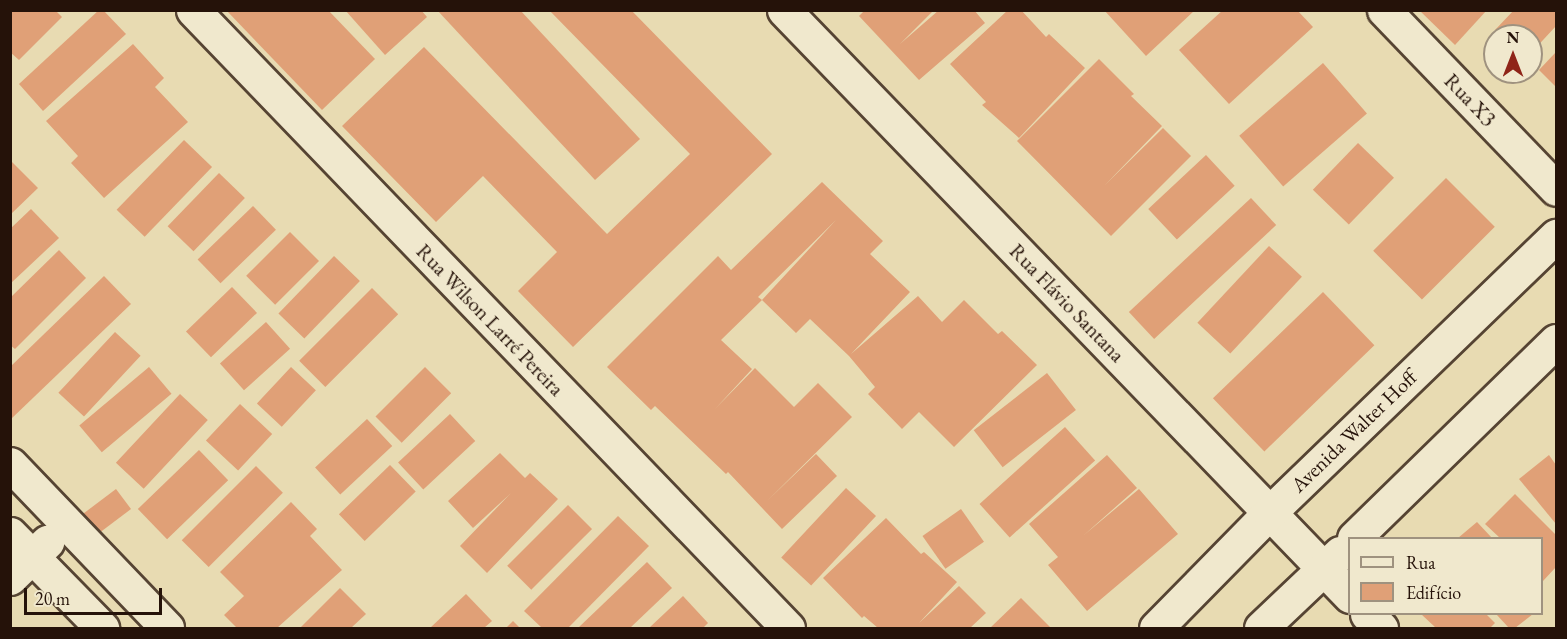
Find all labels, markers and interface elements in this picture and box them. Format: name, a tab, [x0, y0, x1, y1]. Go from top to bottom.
north arrow	[1483, 24, 1543, 84]
text: N	[1507, 27, 1519, 48]
street label: Rua X3	[1439, 68, 1501, 132]
street label: Rua Wilson Larré Pereira	[411, 239, 569, 401]
street label: Rua Flávio Santana	[1004, 239, 1130, 367]
street label: Avenida Walter Hoff	[1286, 364, 1422, 498]
legend	[1348, 537, 1543, 615]
text: Rua	[1406, 551, 1436, 574]
scale bar	[27, 576, 165, 614]
text: Edifício	[1406, 581, 1461, 604]
text: 20 m	[35, 587, 70, 610]

